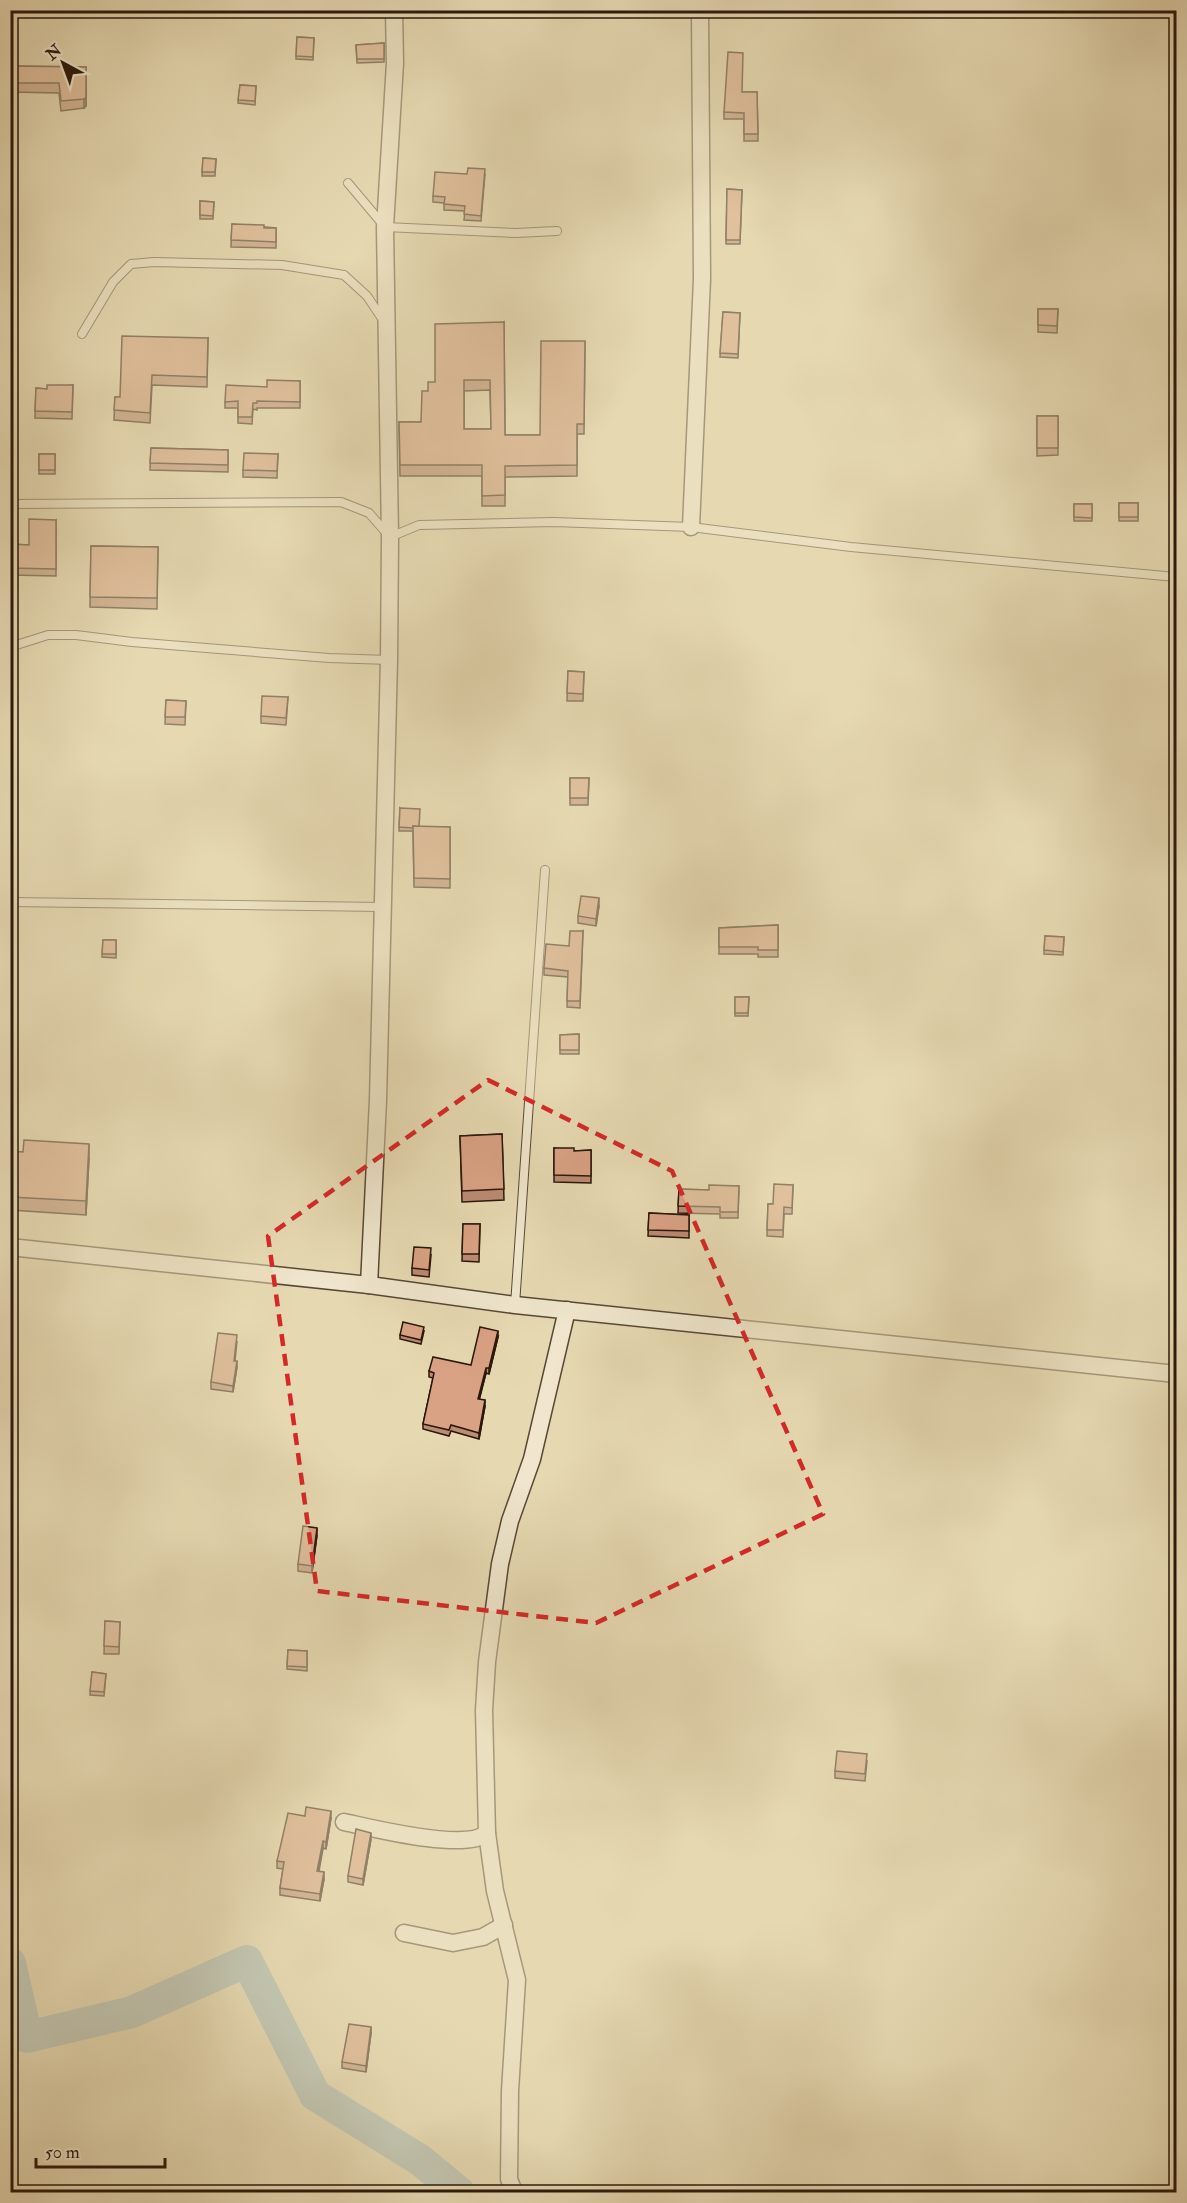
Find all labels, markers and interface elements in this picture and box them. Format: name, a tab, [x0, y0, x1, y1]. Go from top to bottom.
north arrow	[33, 33, 93, 93]
text: N	[41, 40, 66, 65]
scale bar	[36, 2131, 165, 2169]
text: 50 m	[45, 2141, 80, 2164]

